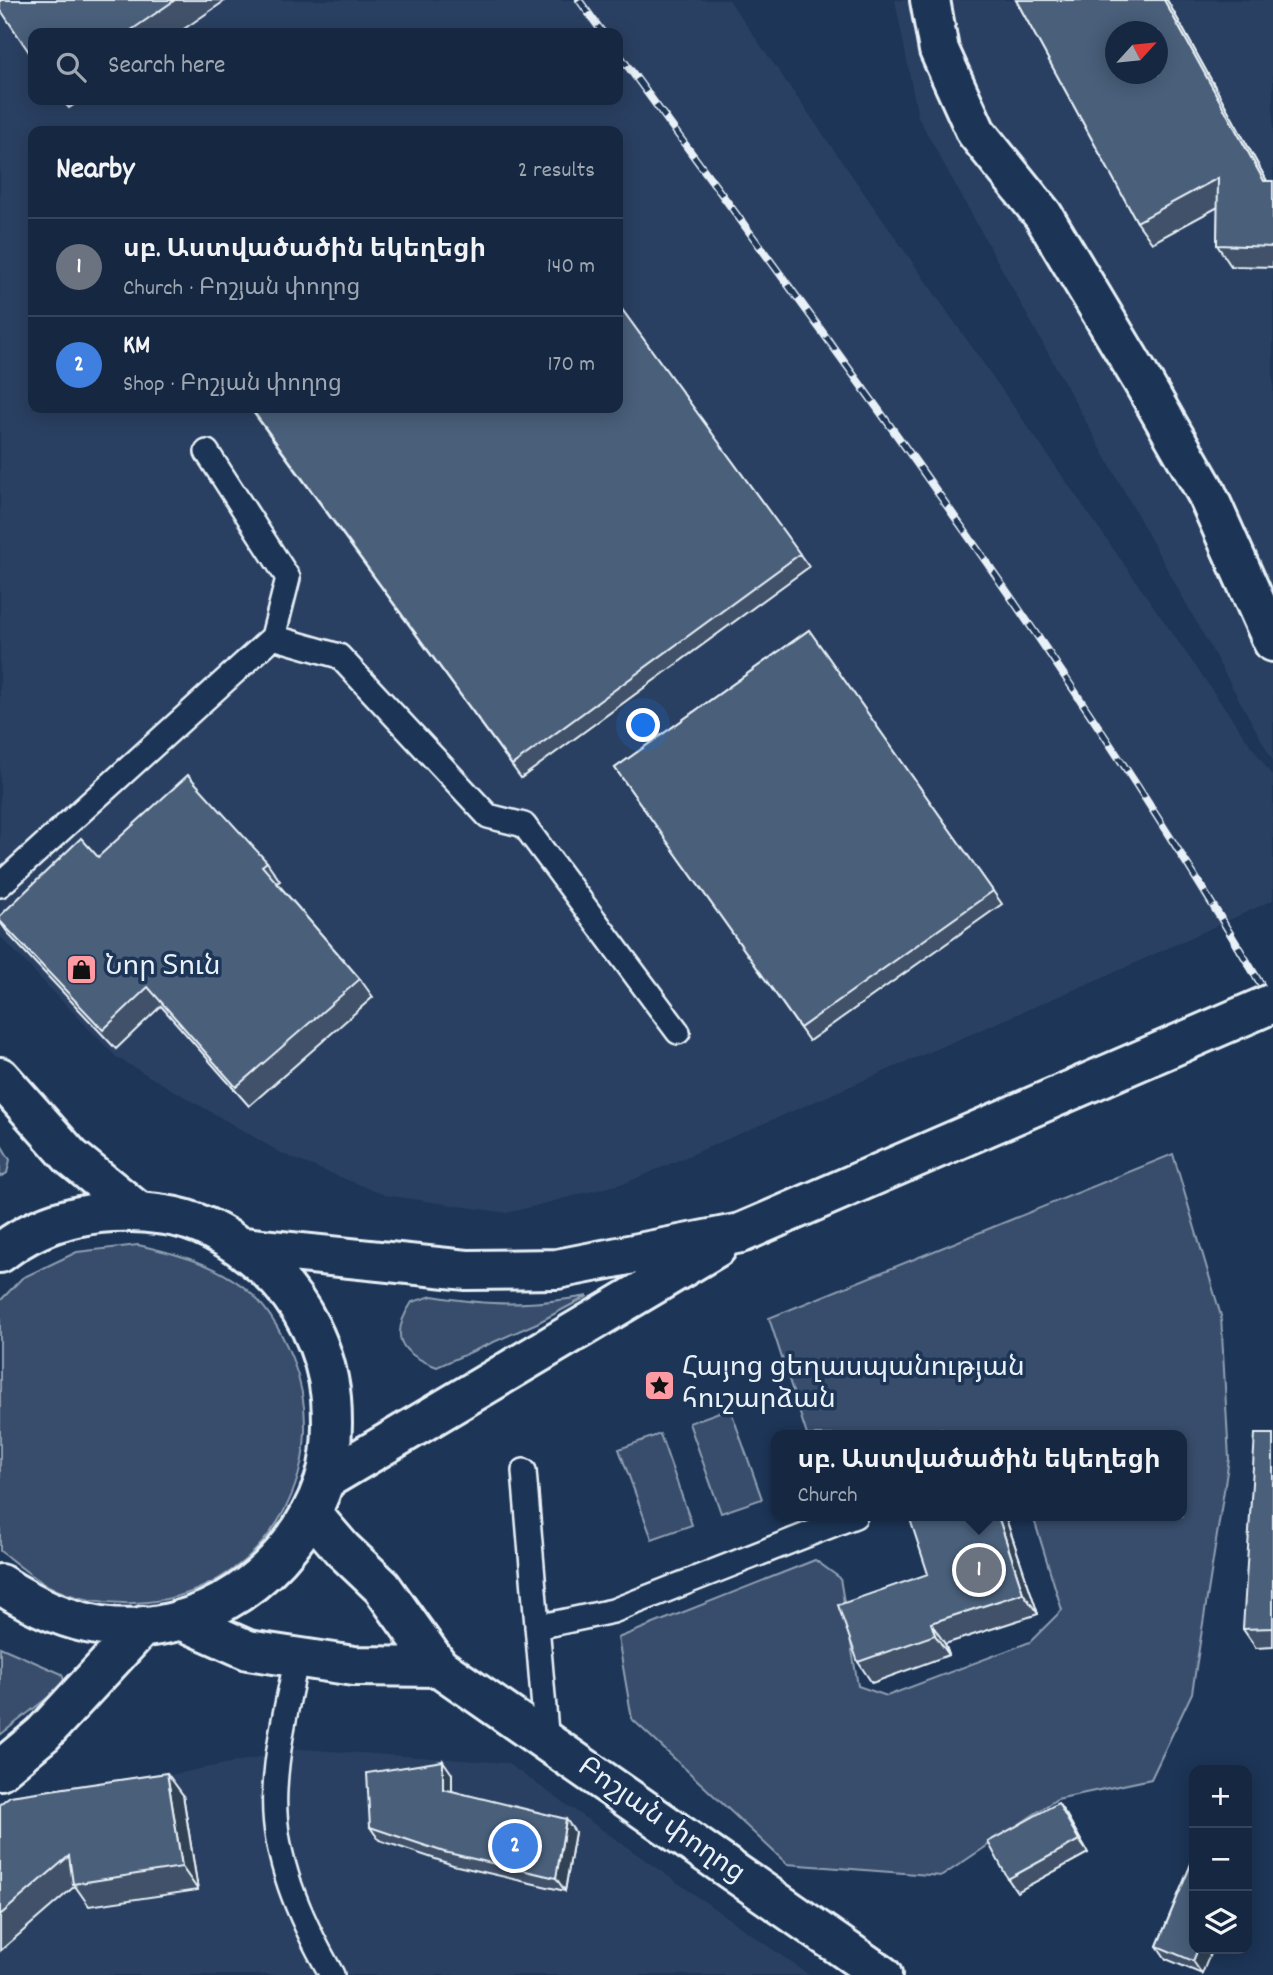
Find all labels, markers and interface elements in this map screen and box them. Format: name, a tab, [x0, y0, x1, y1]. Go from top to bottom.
north arrow	[1105, 21, 1168, 84]
search box	[28, 28, 623, 105]
icon: search	[52, 48, 90, 86]
text: Search here	[108, 48, 226, 85]
text: Nearby	[56, 150, 134, 193]
text: 2 results	[518, 155, 595, 188]
text: սբ. Աստվածածին եկեղեցի	[123, 232, 486, 269]
text: 1	[76, 251, 82, 284]
text: 140 m	[547, 251, 595, 284]
text: Church · Բոշյան փողոց	[123, 273, 360, 306]
text: KM	[123, 328, 150, 365]
text: 2	[74, 349, 84, 382]
text: 170 m	[548, 349, 595, 382]
text: Shop · Բոշյան փողոց	[123, 369, 342, 402]
your location	[626, 708, 660, 742]
place label: Նոր Տուն	[105, 949, 221, 989]
shop icon: Նոր Տուն	[65, 952, 99, 986]
place label: Հայոց ցեղասպանության հուշարձան	[682, 1350, 1025, 1422]
place icon: Հայոց ցեղասպանության հուշարձան	[642, 1369, 676, 1403]
popup	[771, 1430, 1187, 1521]
text: սբ. Աստվածածին եկեղեցի	[797, 1443, 1161, 1480]
text: Church	[797, 1480, 858, 1513]
pin: 1	[956, 1544, 1002, 1596]
street label: Բոշյան փողոց	[568, 1749, 752, 1895]
map controls	[1189, 1765, 1252, 1954]
button: +	[1189, 1765, 1252, 1828]
pin: 2	[492, 1820, 538, 1872]
button: −	[1189, 1828, 1252, 1891]
button: layers	[1189, 1891, 1252, 1954]

